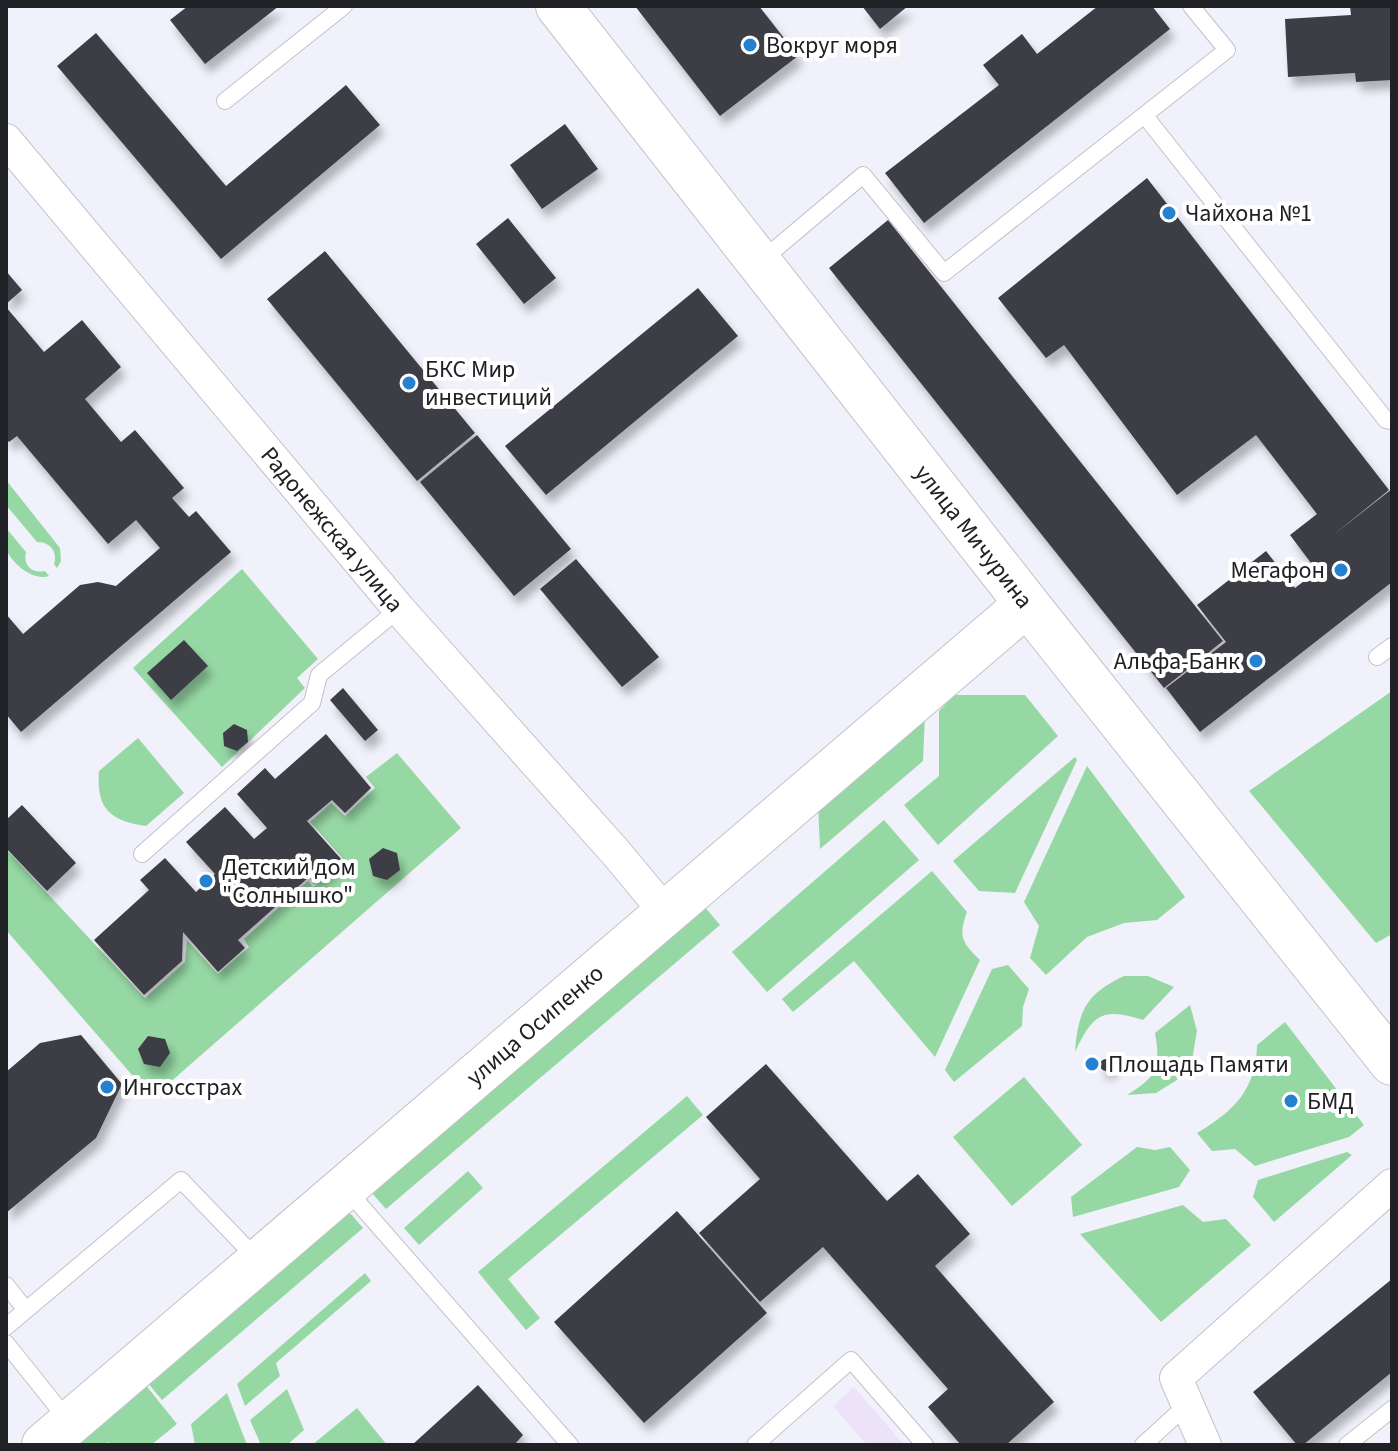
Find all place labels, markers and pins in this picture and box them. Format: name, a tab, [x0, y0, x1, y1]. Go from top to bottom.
place label: Вокруг моря	[766, 28, 898, 63]
marker: Вокруг моря	[741, 36, 759, 54]
place label: Чайхона №1	[1185, 196, 1312, 231]
marker: Чайхона №1	[1160, 204, 1178, 222]
place label: БКС Мир инвестиций	[425, 352, 552, 415]
marker: БКС Мир инвестиций	[400, 374, 418, 392]
place label: Мегафон	[1230, 553, 1325, 588]
marker: Мегафон	[1332, 561, 1350, 579]
place label: Альфа-Банк	[1114, 644, 1240, 679]
marker: Альфа-Банк	[1247, 652, 1265, 670]
place label: Детский дом "Солнышко"	[222, 850, 356, 913]
marker: Детский дом "Солнышко"	[197, 872, 215, 890]
place label: Площадь Памяти	[1108, 1047, 1289, 1082]
marker: Площадь Памяти	[1083, 1055, 1101, 1073]
place label: Ингосстрах	[123, 1070, 242, 1105]
marker: Ингосстрах	[98, 1078, 116, 1096]
place label: БМД	[1307, 1084, 1354, 1119]
marker: БМД	[1282, 1092, 1300, 1110]

